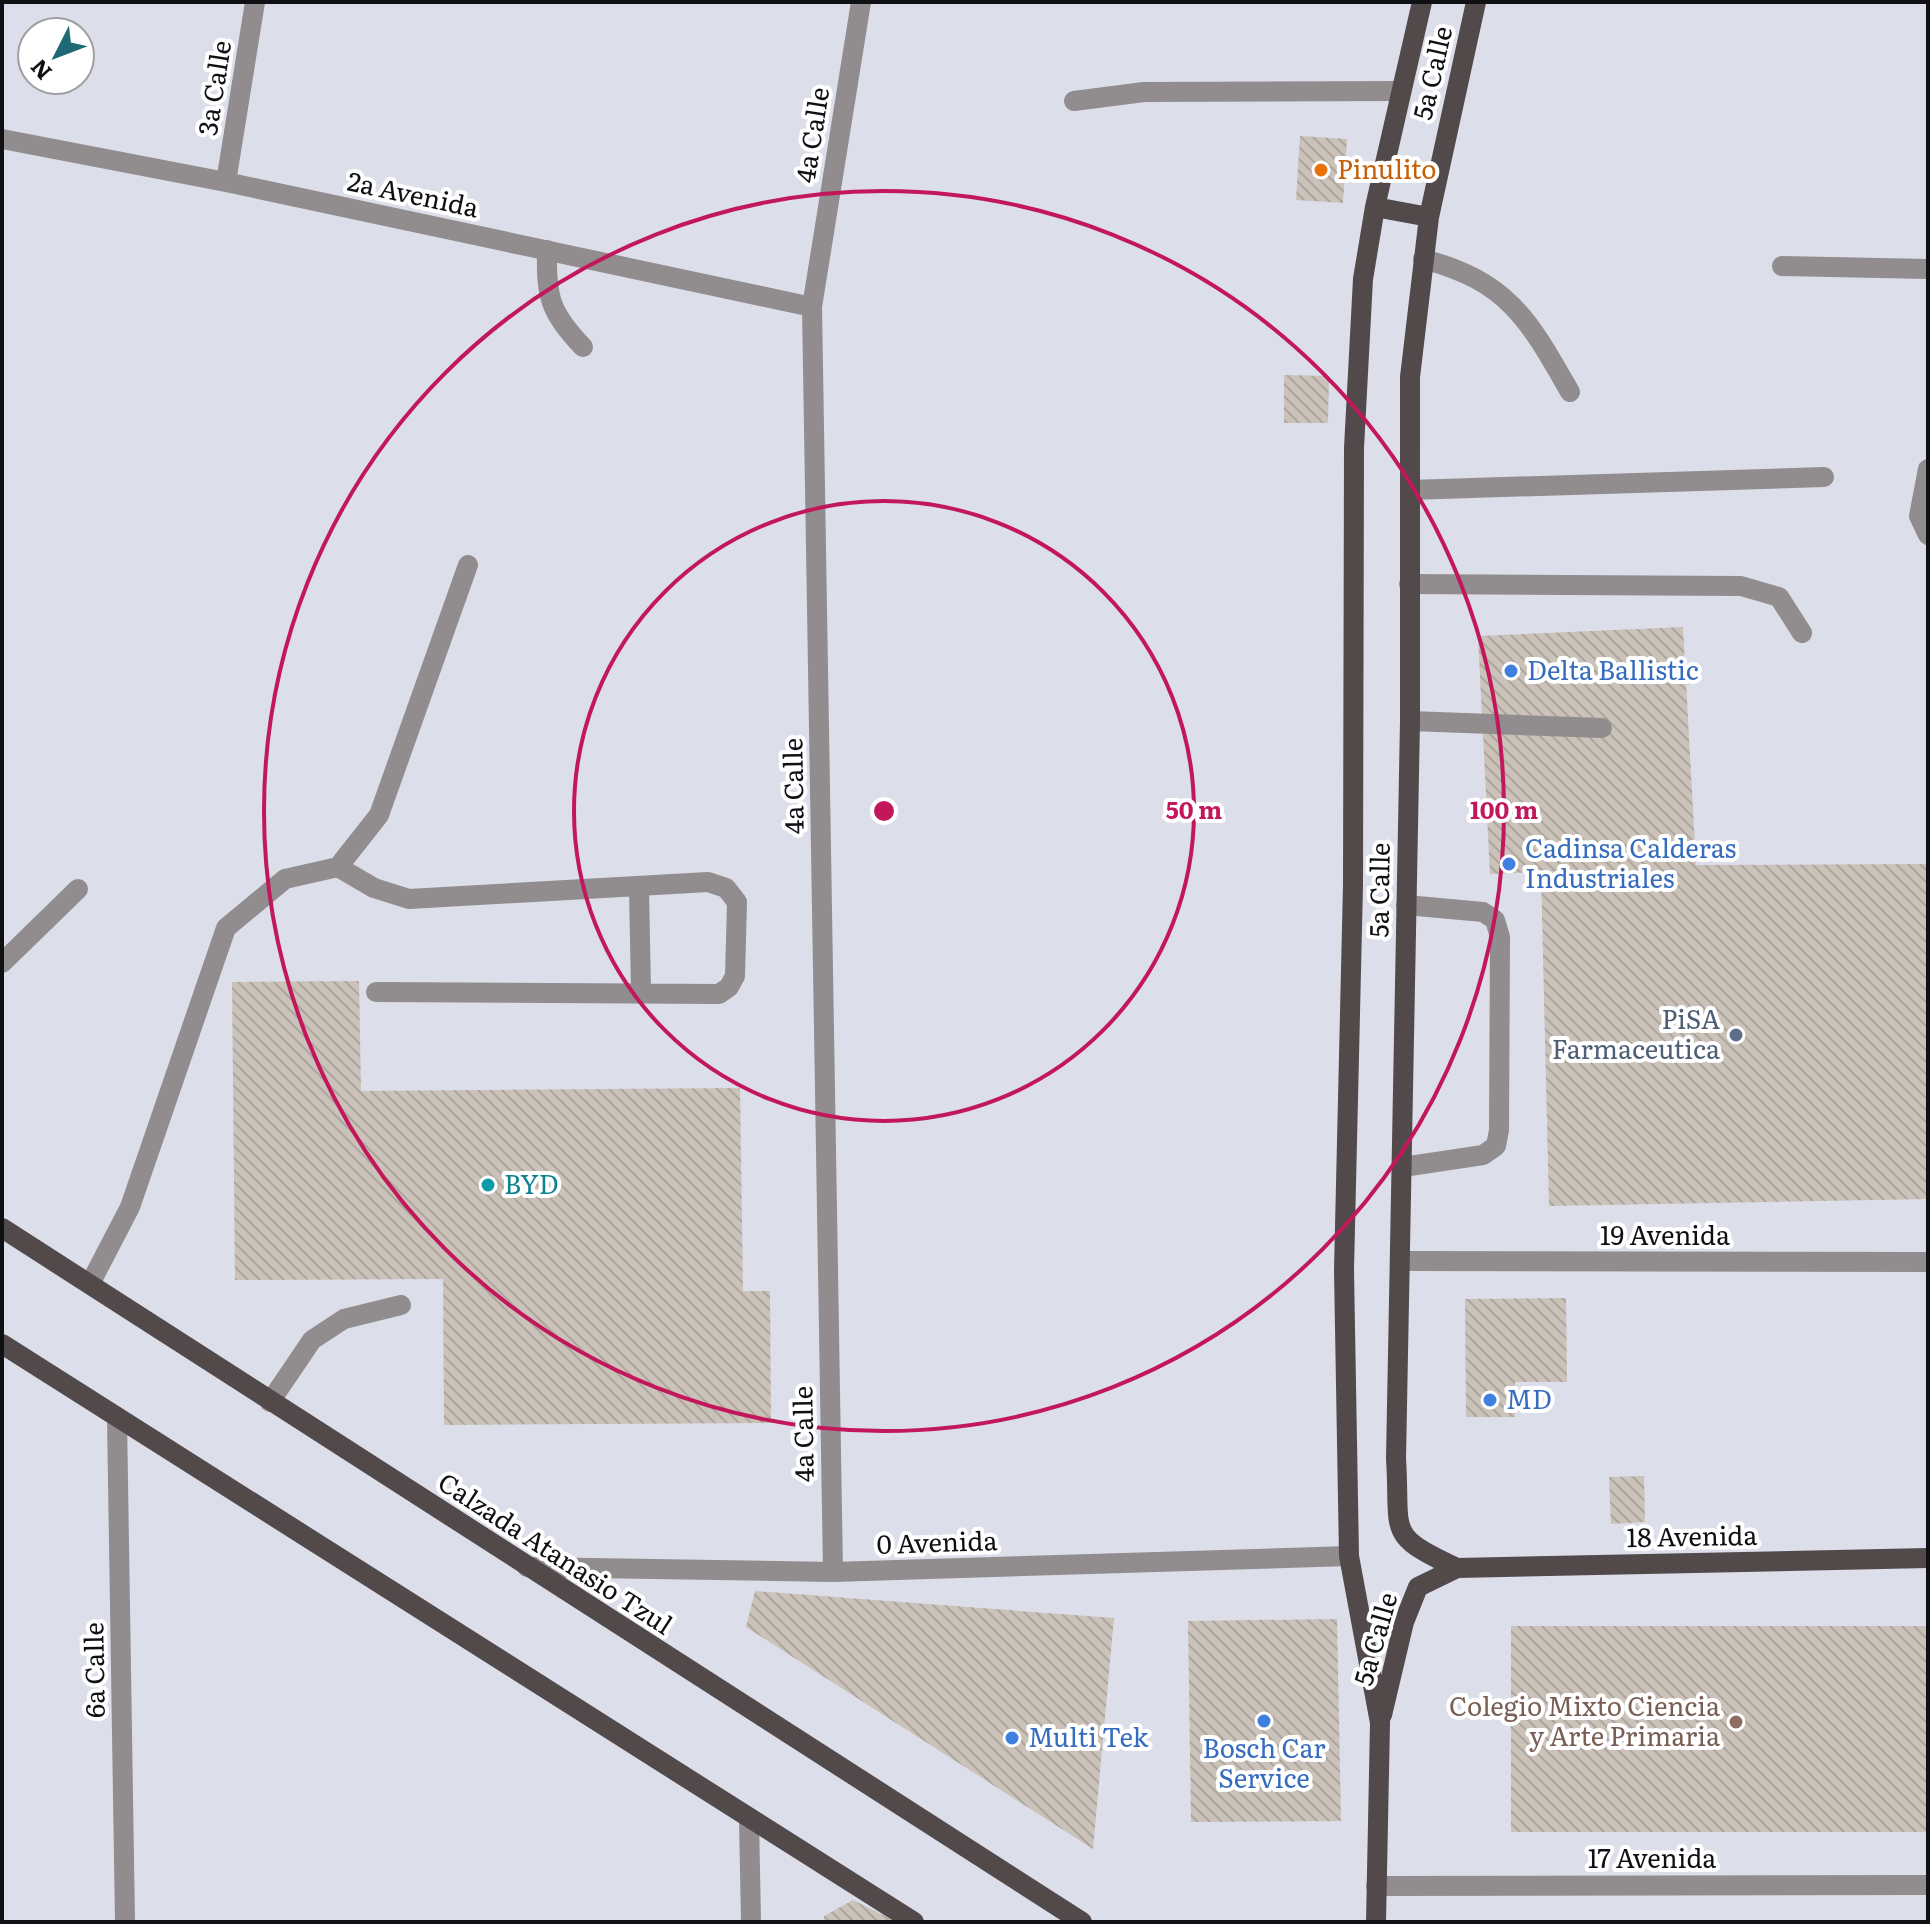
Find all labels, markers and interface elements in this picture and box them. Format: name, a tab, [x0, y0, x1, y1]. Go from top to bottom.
north arrow	[16, 16, 96, 96]
street label: 5a Calle	[1401, 22, 1460, 123]
street label: 3a Calle	[186, 37, 239, 138]
text: N	[22, 52, 58, 88]
street label: 4a Calle	[784, 84, 837, 185]
place label: Pinulito	[1337, 148, 1437, 187]
street label: 2a Avenida	[344, 160, 483, 225]
marker: Pinulito	[1312, 161, 1330, 179]
place label: Delta Ballistic	[1527, 649, 1699, 688]
marker: Delta Ballistic	[1502, 662, 1520, 680]
street label: 4a Calle	[771, 738, 812, 834]
text: 50 m	[1166, 791, 1222, 826]
text: 100 m	[1470, 791, 1538, 826]
centre of rings	[870, 797, 898, 825]
place label: Cadinsa Calderas Industriales	[1525, 827, 1736, 896]
street label: 5a Calle	[1357, 842, 1398, 938]
marker: Cadinsa Calderas Industriales	[1500, 855, 1518, 873]
place label: PiSA Farmaceutica	[1552, 998, 1720, 1067]
marker: PiSA Farmaceutica	[1727, 1026, 1745, 1044]
place label: BYD	[504, 1163, 559, 1202]
marker: BYD	[479, 1176, 497, 1194]
street label: 19 Avenida	[1600, 1214, 1730, 1253]
place label: MD	[1506, 1378, 1552, 1417]
street label: 4a Calle	[781, 1386, 822, 1482]
marker: MD	[1481, 1391, 1499, 1409]
street label: Calzada Atanasio Tzul	[431, 1461, 681, 1643]
street label: 18 Avenida	[1626, 1514, 1758, 1555]
street label: 0 Avenida	[876, 1519, 998, 1562]
street label: 5a Calle	[1342, 1587, 1405, 1689]
street label: 6a Calle	[72, 1622, 113, 1718]
place label: Colegio Mixto Ciencia y Arte Primaria	[1449, 1685, 1720, 1754]
marker: Bosch Car Service	[1255, 1712, 1273, 1730]
marker: Colegio Mixto Ciencia y Arte Primaria	[1727, 1713, 1745, 1731]
place label: Multi Tek	[1028, 1716, 1150, 1755]
place label: Bosch Car Service	[1203, 1727, 1326, 1796]
marker: Multi Tek	[1003, 1729, 1021, 1747]
street label: 17 Avenida	[1588, 1837, 1716, 1876]

